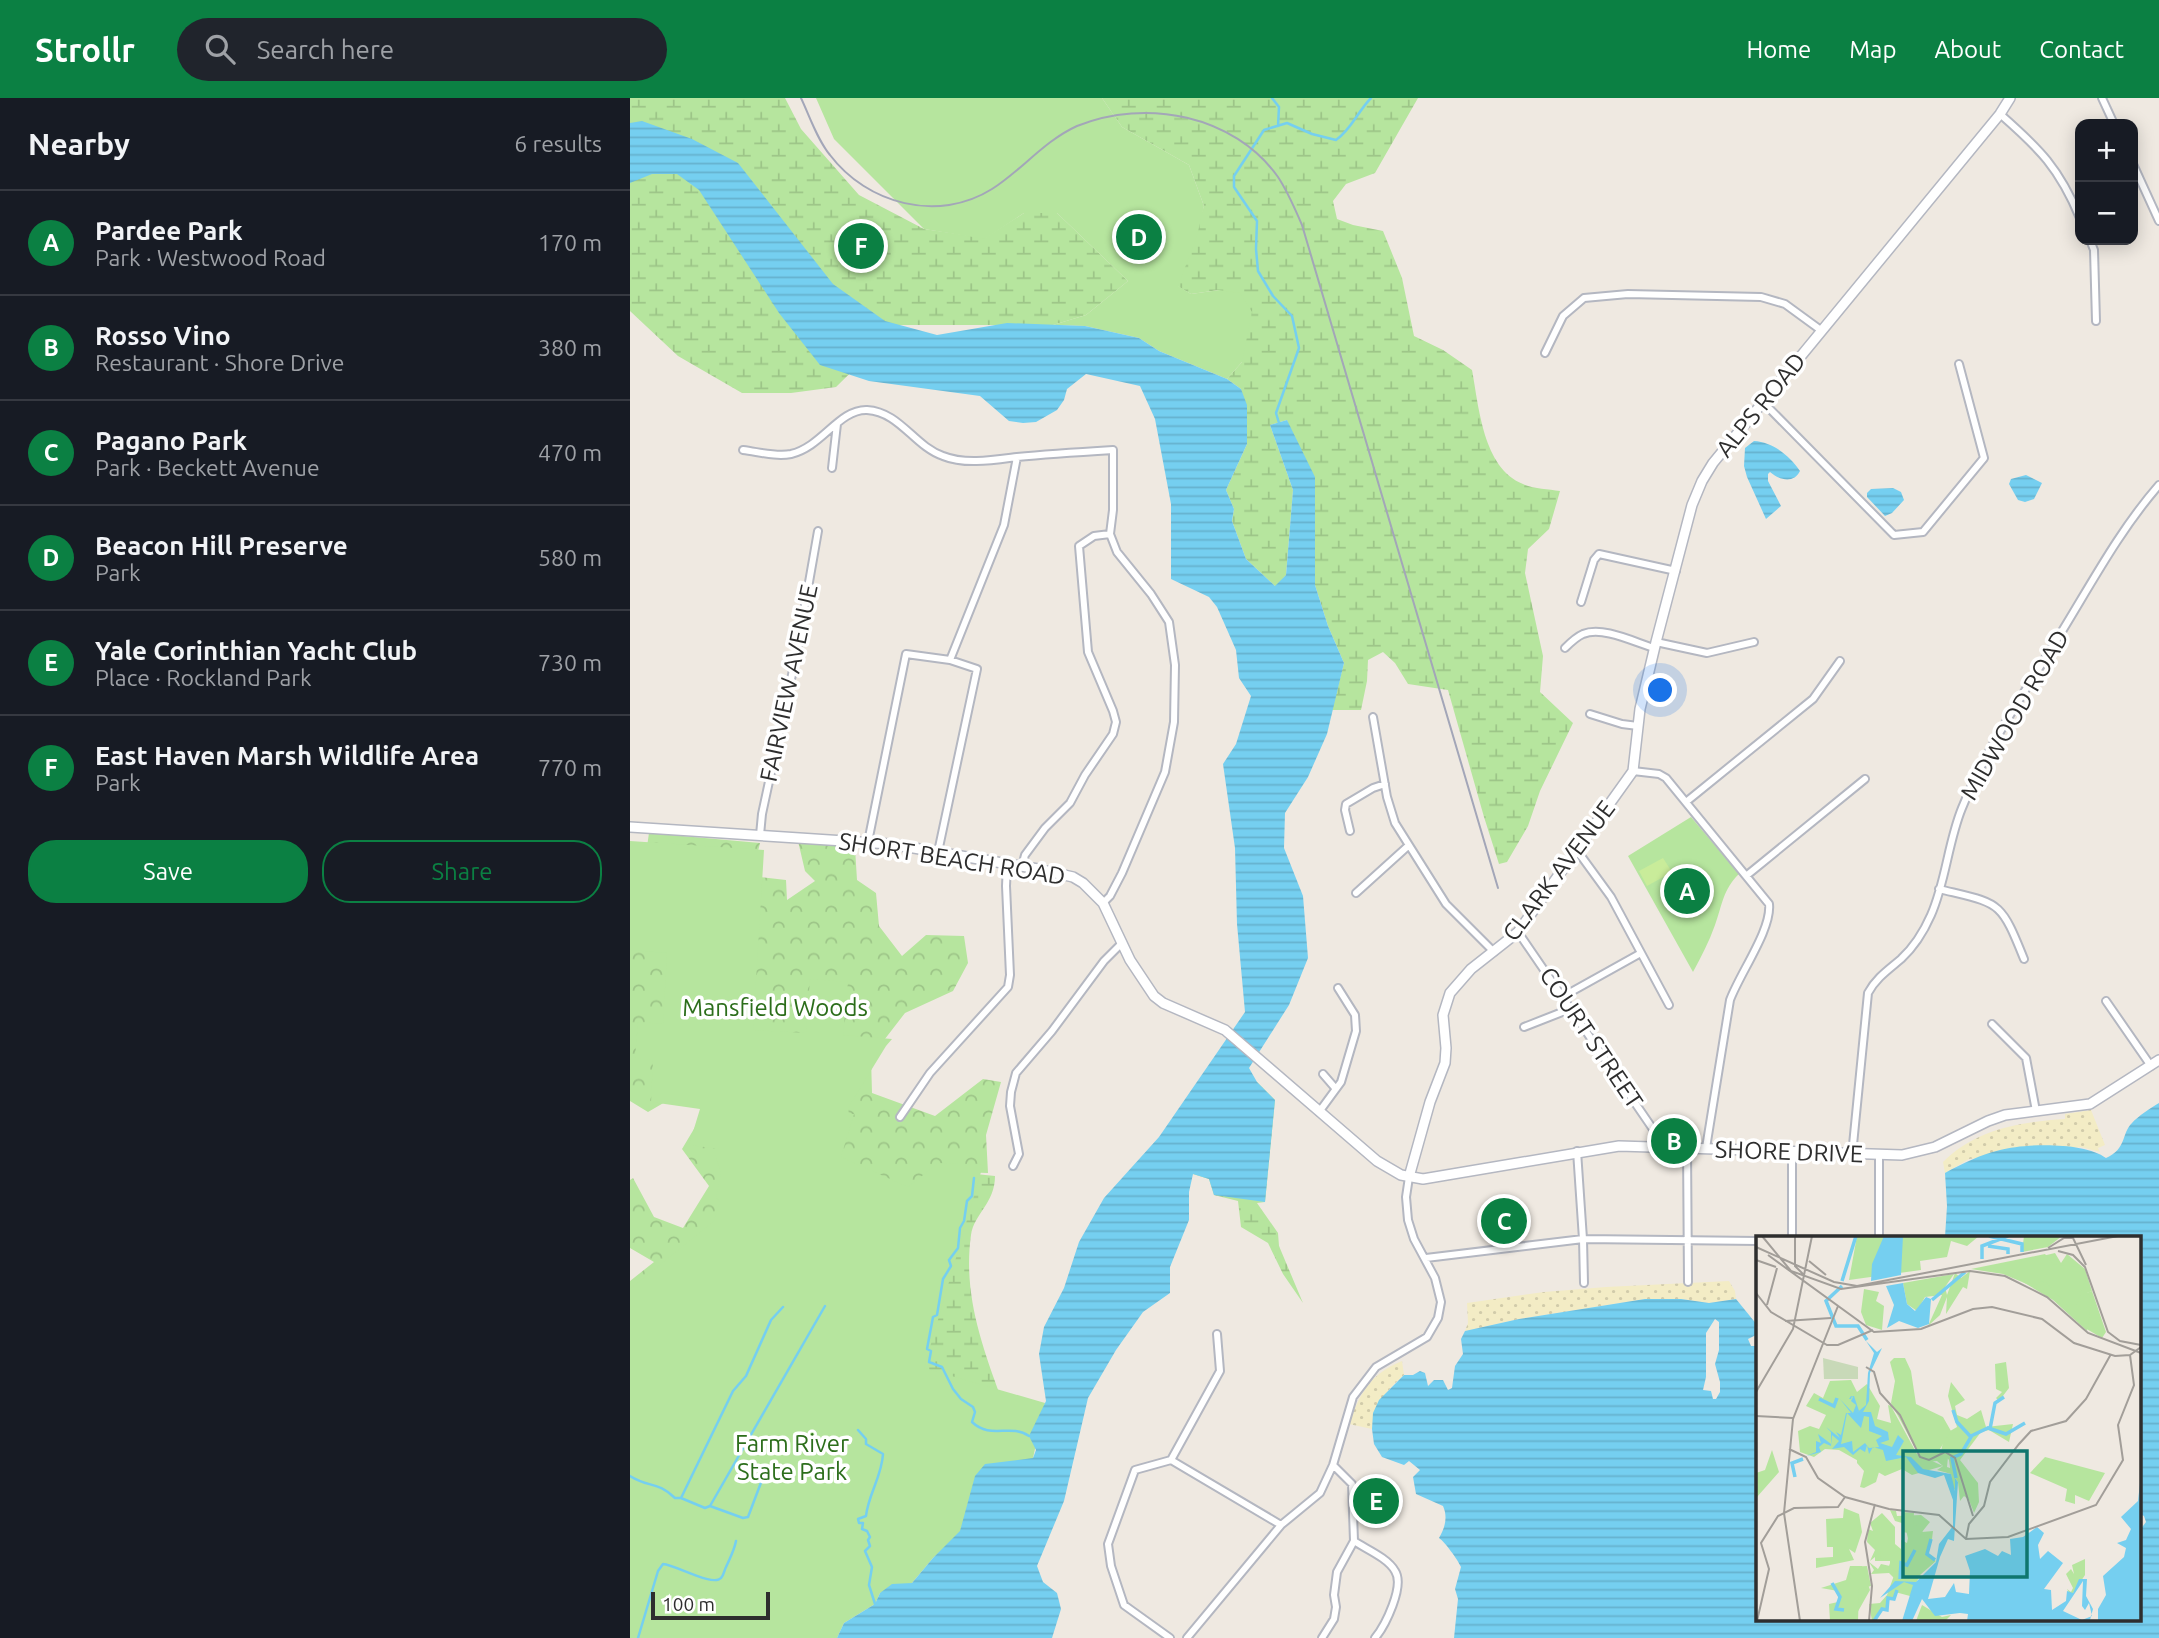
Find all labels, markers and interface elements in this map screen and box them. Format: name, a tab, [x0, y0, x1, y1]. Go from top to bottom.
search box	[177, 18, 667, 81]
icon: search	[201, 30, 239, 68]
text: Strollr	[35, 31, 135, 68]
text: Search here	[257, 35, 394, 64]
text: Home	[1746, 36, 1811, 63]
text: Map	[1849, 36, 1896, 63]
text: About	[1934, 36, 2001, 63]
text: Contact	[2039, 36, 2124, 63]
map controls	[2075, 119, 2138, 245]
button: +	[2075, 119, 2138, 182]
text: Nearby	[28, 127, 130, 161]
text: 6 results	[514, 131, 602, 156]
button: −	[2075, 182, 2138, 245]
pin: D	[1116, 211, 1162, 263]
text: Pardee Park	[95, 216, 243, 245]
pin: F	[838, 220, 884, 272]
text: A	[43, 230, 59, 255]
text: 170 m	[538, 230, 602, 255]
text: Park · Westwood Road	[95, 245, 326, 270]
text: Rosso Vino	[95, 321, 231, 350]
text: B	[43, 335, 59, 360]
text: 380 m	[538, 335, 602, 360]
street label: ALPS ROAD	[1710, 347, 1811, 462]
text: Restaurant · Shore Drive	[95, 350, 344, 375]
text: Pagano Park	[95, 426, 247, 455]
text: C	[44, 440, 58, 465]
text: 470 m	[538, 440, 602, 465]
text: Park · Beckett Avenue	[95, 455, 320, 480]
text: Beacon Hill Preserve	[95, 531, 348, 560]
text: D	[43, 545, 59, 570]
text: 580 m	[538, 545, 602, 570]
text: Park	[95, 560, 141, 585]
street label: FAIRVIEW AVENUE	[754, 582, 823, 784]
street label: MIDWOOD ROAD	[1955, 625, 2074, 804]
text: Yale Corinthian Yacht Club	[95, 636, 417, 665]
text: E	[44, 650, 58, 675]
text: 730 m	[538, 650, 602, 675]
text: Place · Rockland Park	[95, 665, 312, 690]
your location	[1643, 673, 1677, 707]
text: East Haven Marsh Wildlife Area	[95, 741, 479, 770]
text: F	[45, 755, 57, 780]
text: 770 m	[538, 755, 602, 780]
text: Park	[95, 770, 141, 795]
street label: CLARK AVENUE	[1497, 795, 1620, 946]
street label: SHORT BEACH ROAD	[837, 827, 1067, 890]
button: Save	[28, 840, 308, 903]
button: Share	[322, 840, 602, 903]
pin: A	[1664, 865, 1710, 917]
street label: COURT STREET	[1534, 962, 1649, 1113]
park label: Mansfield Woods	[682, 994, 868, 1021]
pin: B	[1651, 1115, 1697, 1167]
street label: SHORE DRIVE	[1714, 1135, 1864, 1168]
pin: C	[1481, 1195, 1527, 1247]
inset map	[1756, 1236, 2142, 1620]
park label: Farm River State Park	[735, 1430, 849, 1485]
pin: E	[1353, 1475, 1399, 1527]
scale bar	[651, 1589, 770, 1621]
text: 100 m	[662, 1593, 715, 1615]

